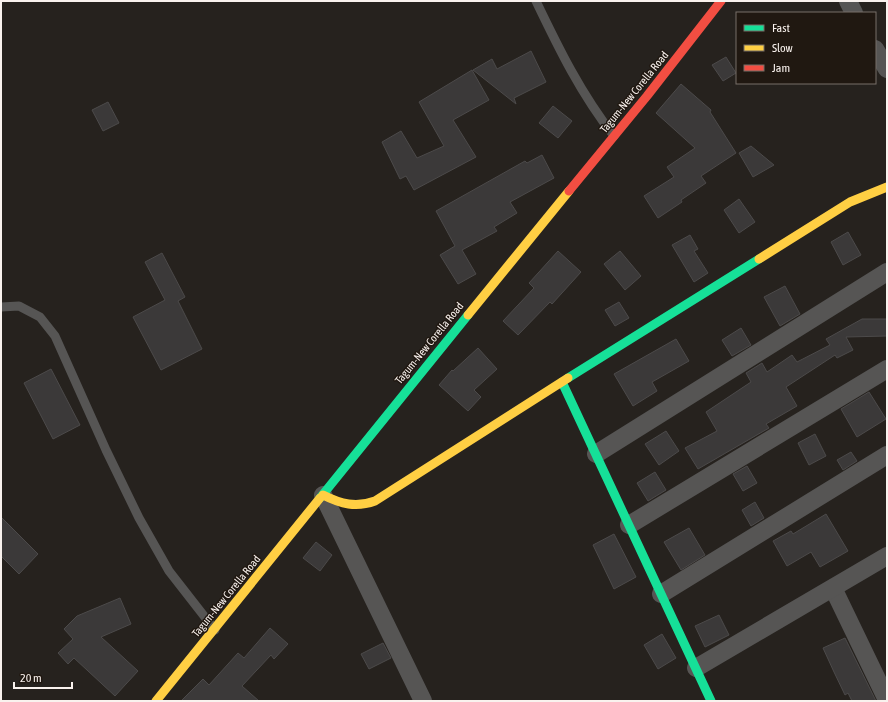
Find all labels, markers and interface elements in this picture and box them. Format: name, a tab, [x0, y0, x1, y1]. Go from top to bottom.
legend	[736, 12, 876, 84]
text: Fast	[772, 21, 790, 35]
text: Slow	[772, 41, 793, 55]
street label: Tagum-New Corella Road	[598, 49, 670, 135]
text: Jam	[772, 61, 790, 75]
street label: Tagum-New Corella Road	[393, 300, 465, 386]
street label: Tagum-New Corella Road	[190, 553, 262, 639]
scale bar	[14, 664, 72, 690]
text: 20 m	[20, 671, 42, 685]

